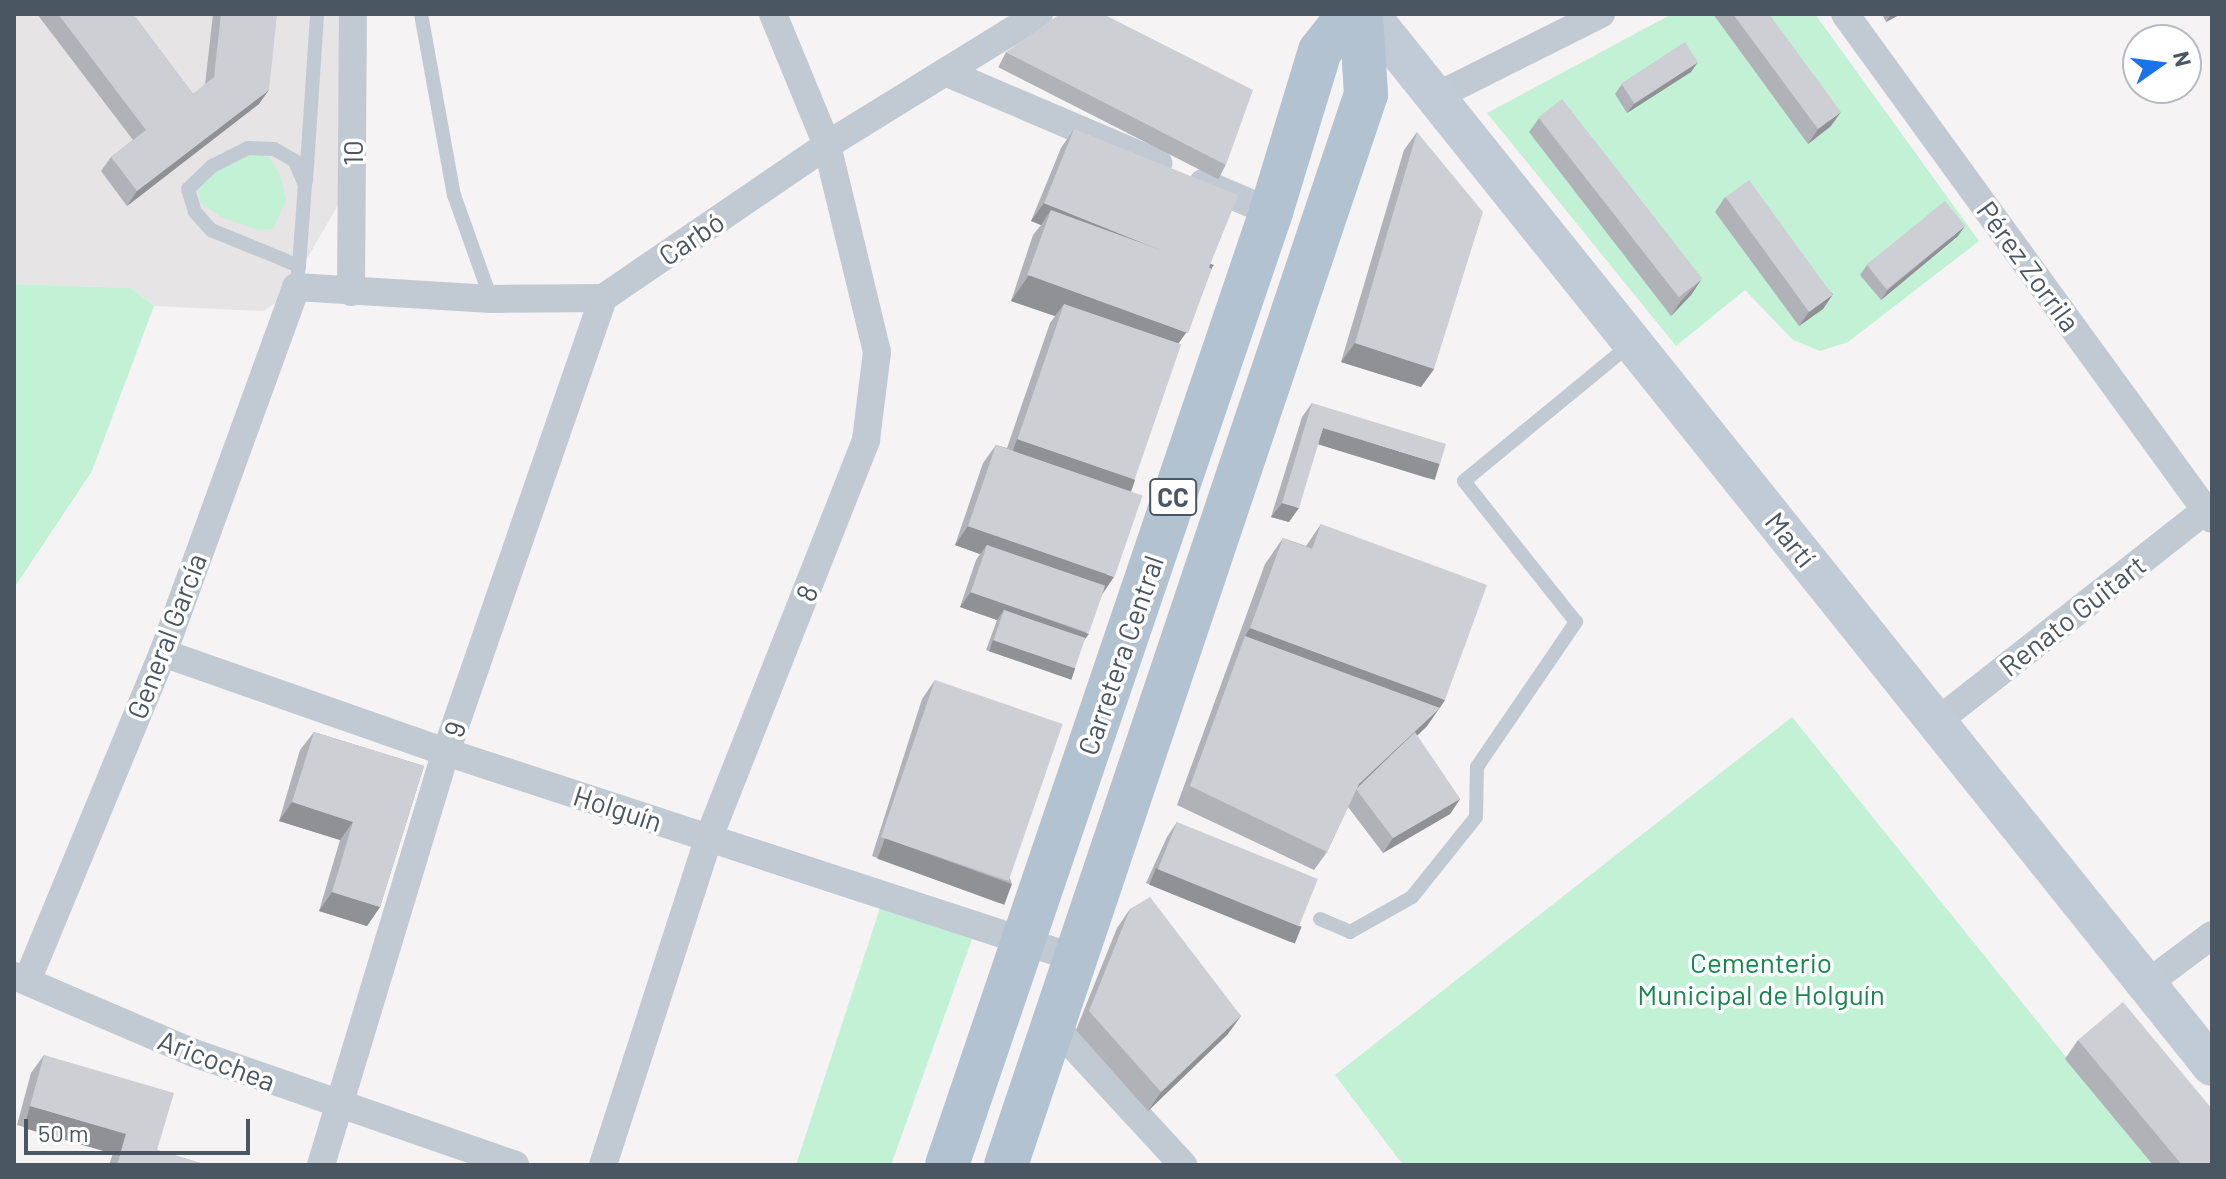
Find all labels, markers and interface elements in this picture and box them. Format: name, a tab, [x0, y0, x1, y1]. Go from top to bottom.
north arrow	[2122, 24, 2202, 104]
text: N	[2169, 48, 2198, 69]
street label: 10	[335, 140, 369, 166]
street label: Pérez Zorrila	[1970, 194, 2088, 338]
street label: Carbó	[652, 204, 730, 272]
road number: CC	[1149, 475, 1197, 519]
street label: Martí	[1759, 505, 1823, 573]
street label: Renato Guitart	[1992, 547, 2152, 683]
street label: General García	[119, 549, 213, 723]
street label: Carretera Central	[1070, 551, 1170, 759]
street label: 8	[788, 580, 824, 606]
street label: 9	[436, 717, 472, 741]
street label: Holguín	[570, 778, 666, 838]
park label: Cementerio Municipal de Holguín	[1637, 945, 1885, 1011]
street label: Aricochea	[154, 1022, 280, 1098]
scale bar	[28, 1103, 254, 1153]
text: 50 m	[38, 1118, 89, 1147]

